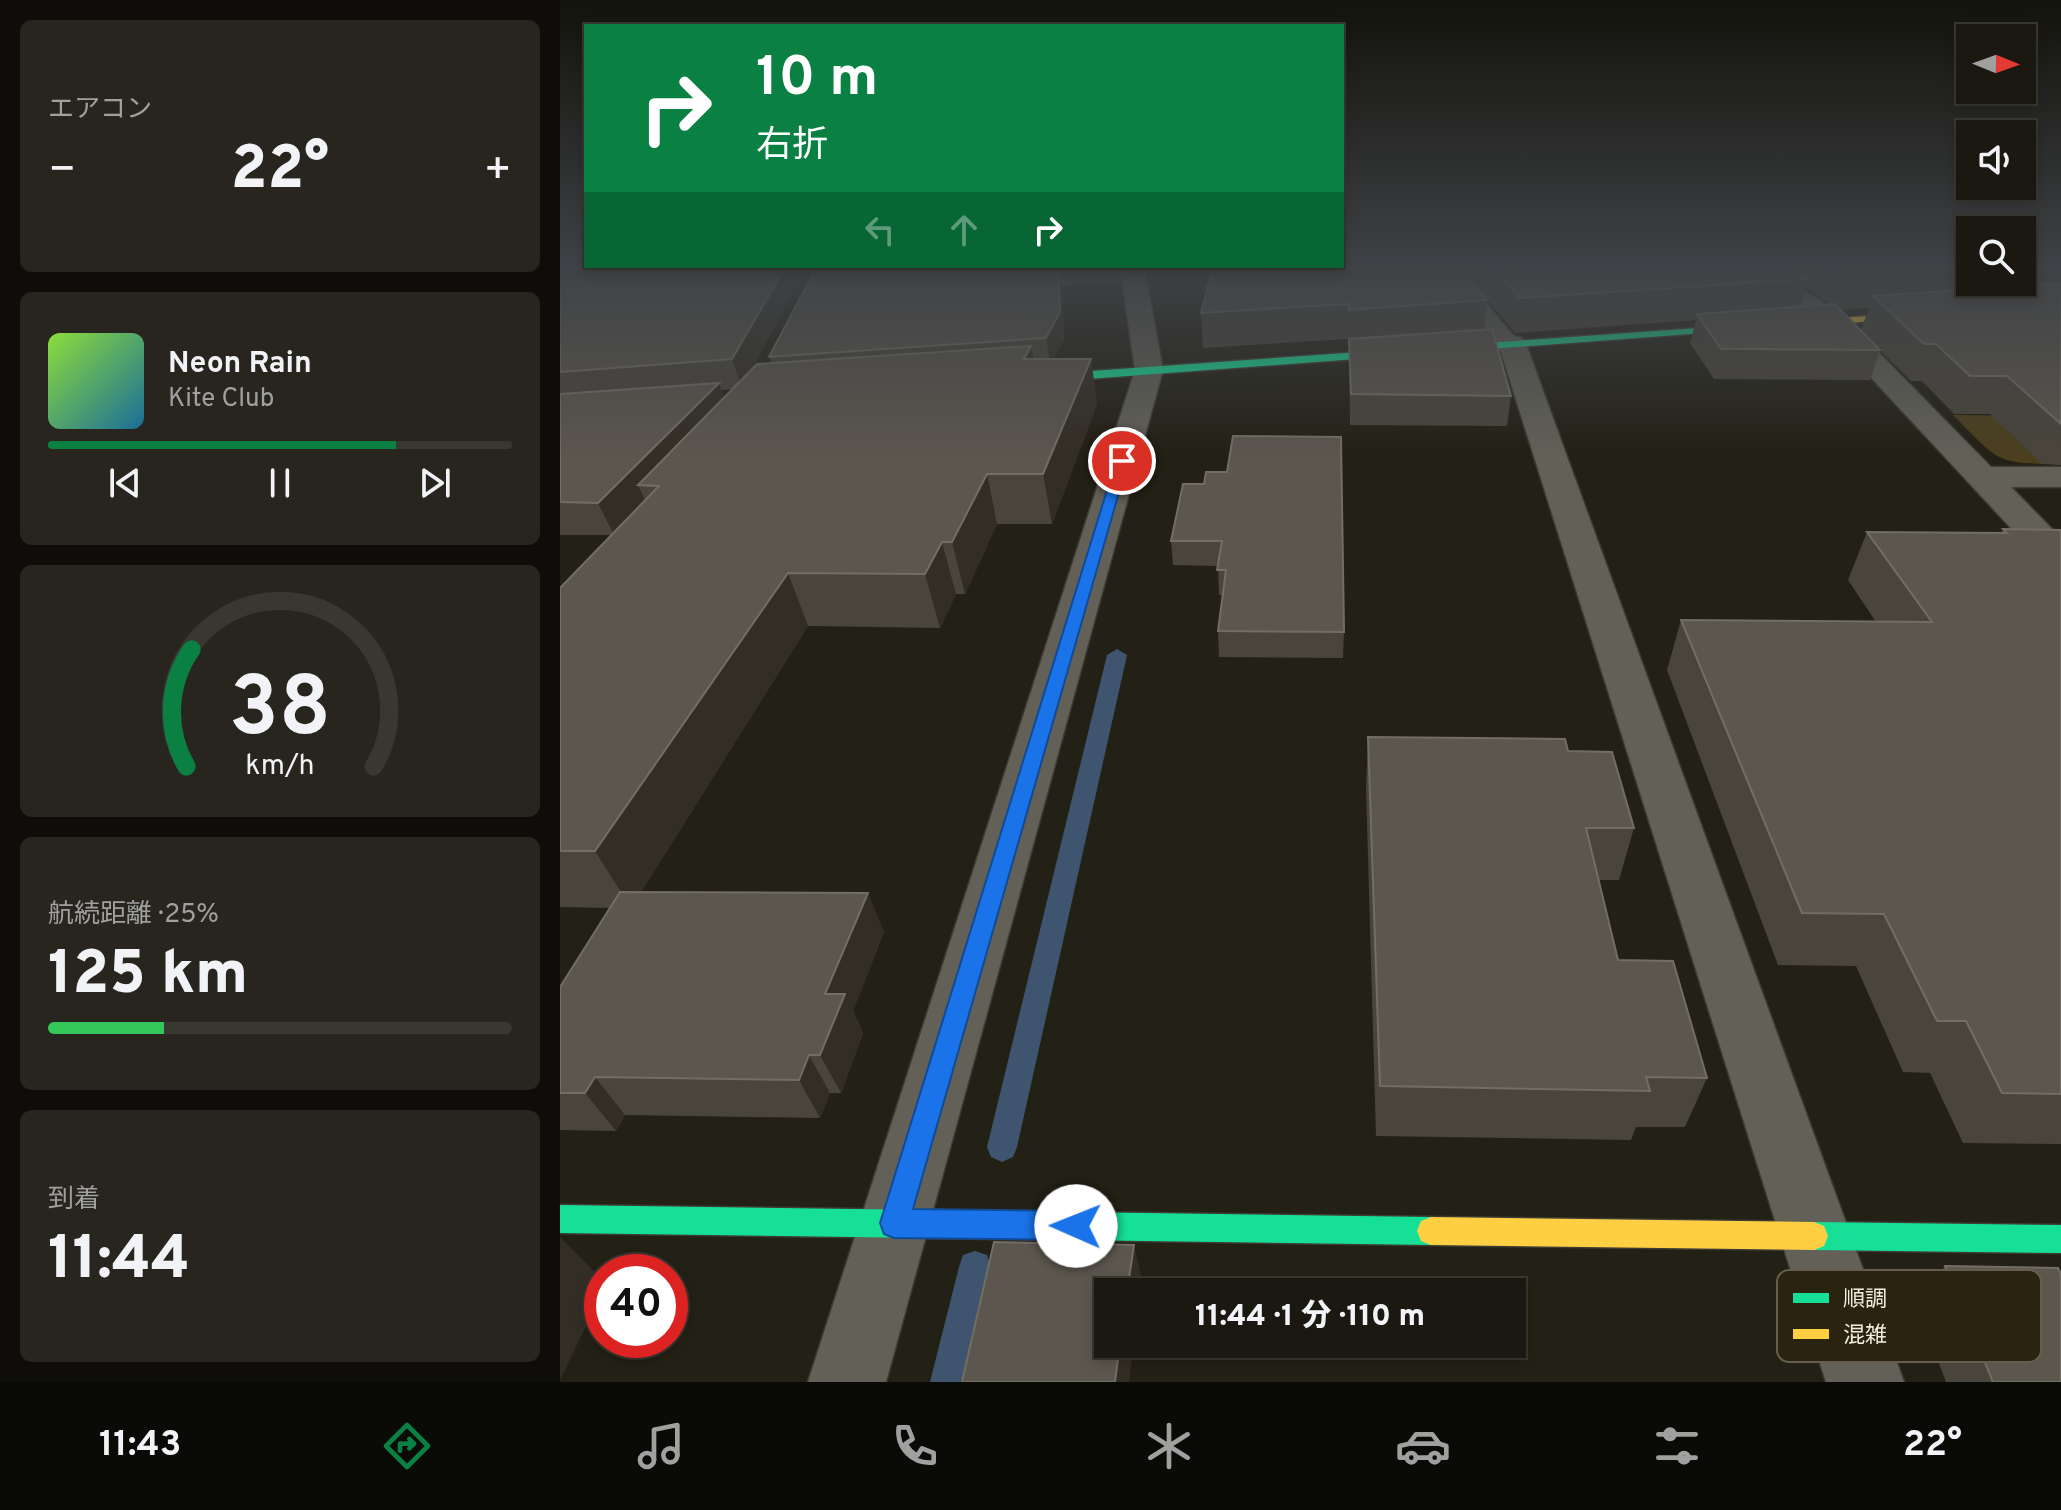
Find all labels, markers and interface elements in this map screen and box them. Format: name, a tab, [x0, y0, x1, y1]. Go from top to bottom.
north arrow	[1956, 24, 2036, 104]
map controls	[1956, 24, 2036, 296]
text: 10 m	[756, 45, 878, 115]
icon: right	[624, 56, 728, 160]
text: エアコン	[48, 94, 152, 127]
button: sound	[1956, 120, 2036, 200]
text: 右折	[756, 124, 828, 170]
text: 22°	[231, 134, 329, 210]
text: −	[48, 144, 76, 200]
text: +	[484, 144, 512, 200]
icon: left	[858, 208, 902, 252]
icon: ahead	[942, 208, 986, 252]
icon: right	[1026, 208, 1070, 252]
button: search	[1956, 216, 2036, 296]
text: Neon Rain	[168, 346, 312, 383]
text: Kite Club	[168, 383, 274, 416]
pin	[1088, 427, 1156, 495]
icon: arrive	[1100, 439, 1144, 483]
icon: previous	[103, 461, 147, 505]
icon: pause	[258, 461, 302, 505]
icon: next	[413, 461, 457, 505]
text: 38	[229, 660, 331, 765]
text: km/h	[245, 749, 315, 785]
text: 航続距離 · 25%	[48, 899, 219, 932]
text: 125 km	[48, 939, 248, 1015]
text: 到着	[48, 1184, 100, 1217]
position arrow	[1034, 1184, 1118, 1268]
text: 11:44	[48, 1224, 190, 1300]
speed limit sign: 40	[584, 1254, 688, 1358]
legend	[1777, 1270, 2041, 1362]
text: 順調	[1843, 1287, 1887, 1314]
text: 11:44 · 1 分 · 110 m	[1195, 1299, 1425, 1336]
text: 混雑	[1843, 1323, 1887, 1350]
icon: directions	[379, 1418, 435, 1474]
icon: music	[633, 1418, 689, 1474]
icon: phone	[887, 1418, 943, 1474]
icon: climate	[1141, 1418, 1197, 1474]
icon: car	[1395, 1418, 1451, 1474]
icon: filters	[1649, 1418, 1705, 1474]
text: 11:43	[99, 1423, 181, 1469]
text: 22°	[1903, 1423, 1962, 1469]

